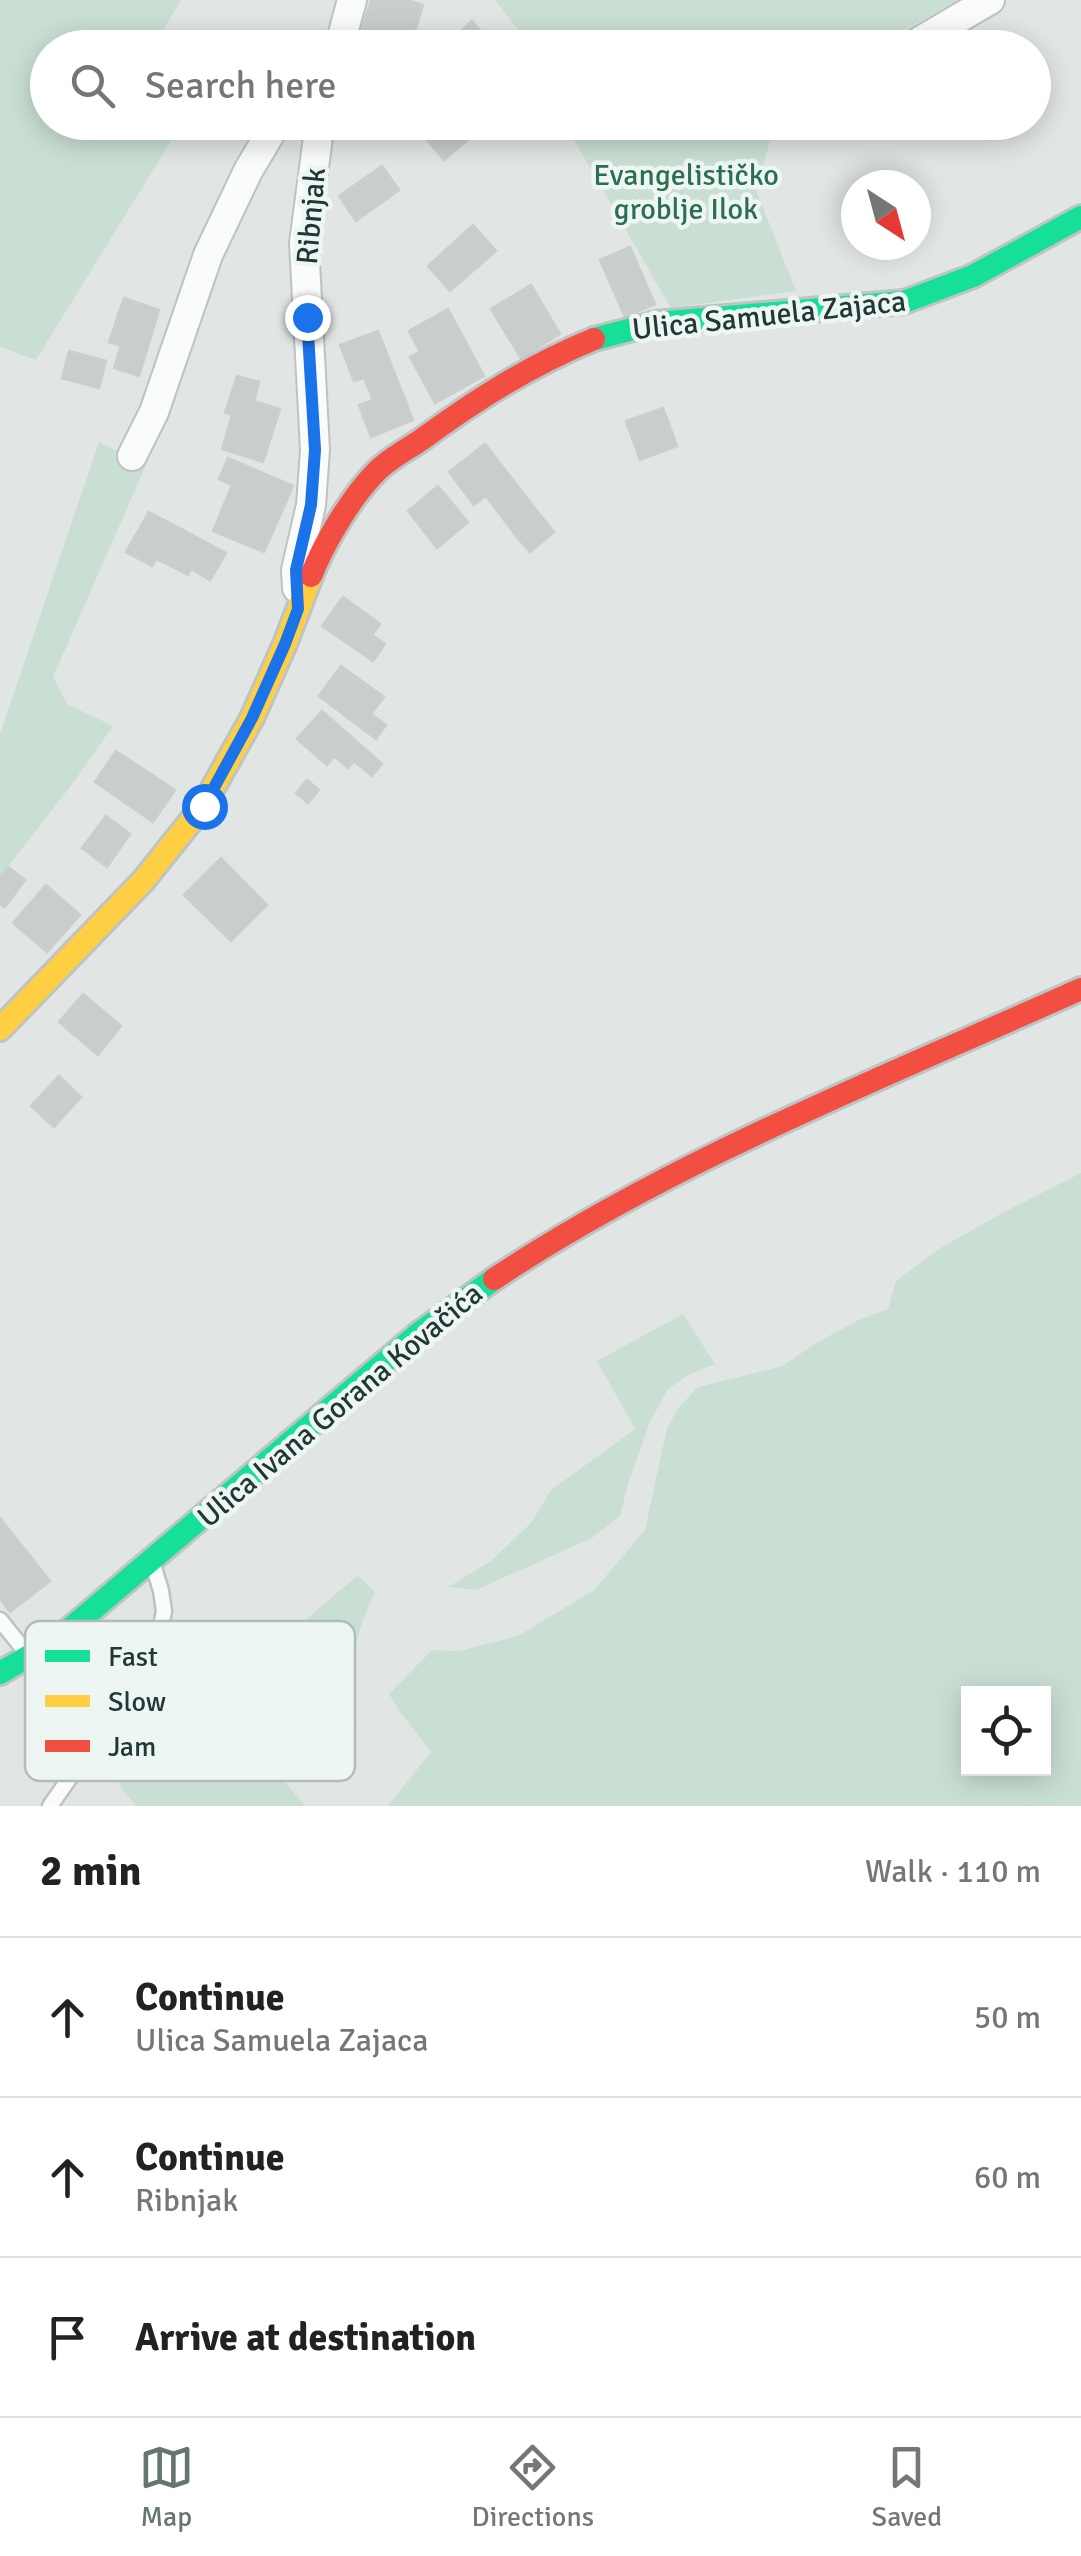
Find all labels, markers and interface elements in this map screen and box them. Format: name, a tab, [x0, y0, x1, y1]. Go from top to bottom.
search box	[30, 30, 1051, 140]
icon: search	[65, 58, 120, 113]
text: Search here	[145, 62, 337, 109]
park label: Evangelističko groblje Ilok	[593, 157, 779, 228]
street label: Ribnjak	[289, 166, 334, 266]
north arrow	[841, 170, 931, 260]
street label: Ulica Samuela Zajaca	[630, 283, 908, 348]
route end	[285, 295, 331, 341]
route start	[182, 784, 228, 830]
street label: Ulica Ivana Gorana Kovačića	[190, 1275, 490, 1536]
legend	[25, 1621, 355, 1781]
text: Fast	[108, 1640, 158, 1674]
text: Slow	[108, 1685, 166, 1719]
map controls	[961, 1686, 1051, 1776]
button: locate	[961, 1686, 1051, 1776]
text: Jam	[108, 1730, 156, 1764]
text: 2 min	[40, 1846, 141, 1897]
text: Walk · 110 m	[865, 1852, 1041, 1891]
text: Continue	[135, 1974, 285, 2021]
icon: ahead	[40, 1990, 95, 2045]
text: 50 m	[974, 1998, 1041, 2037]
text: Ulica Samuela Zajaca	[135, 2021, 428, 2060]
text: Continue	[135, 2134, 285, 2181]
icon: ahead	[40, 2150, 95, 2205]
text: 60 m	[974, 2158, 1041, 2197]
text: Ribnjak	[135, 2181, 238, 2220]
icon: arrive	[40, 2310, 95, 2365]
text: Arrive at destination	[135, 2314, 476, 2361]
tab: Map	[139, 2440, 194, 2534]
tab: Directions	[472, 2440, 594, 2534]
tab: Saved	[872, 2440, 942, 2534]

